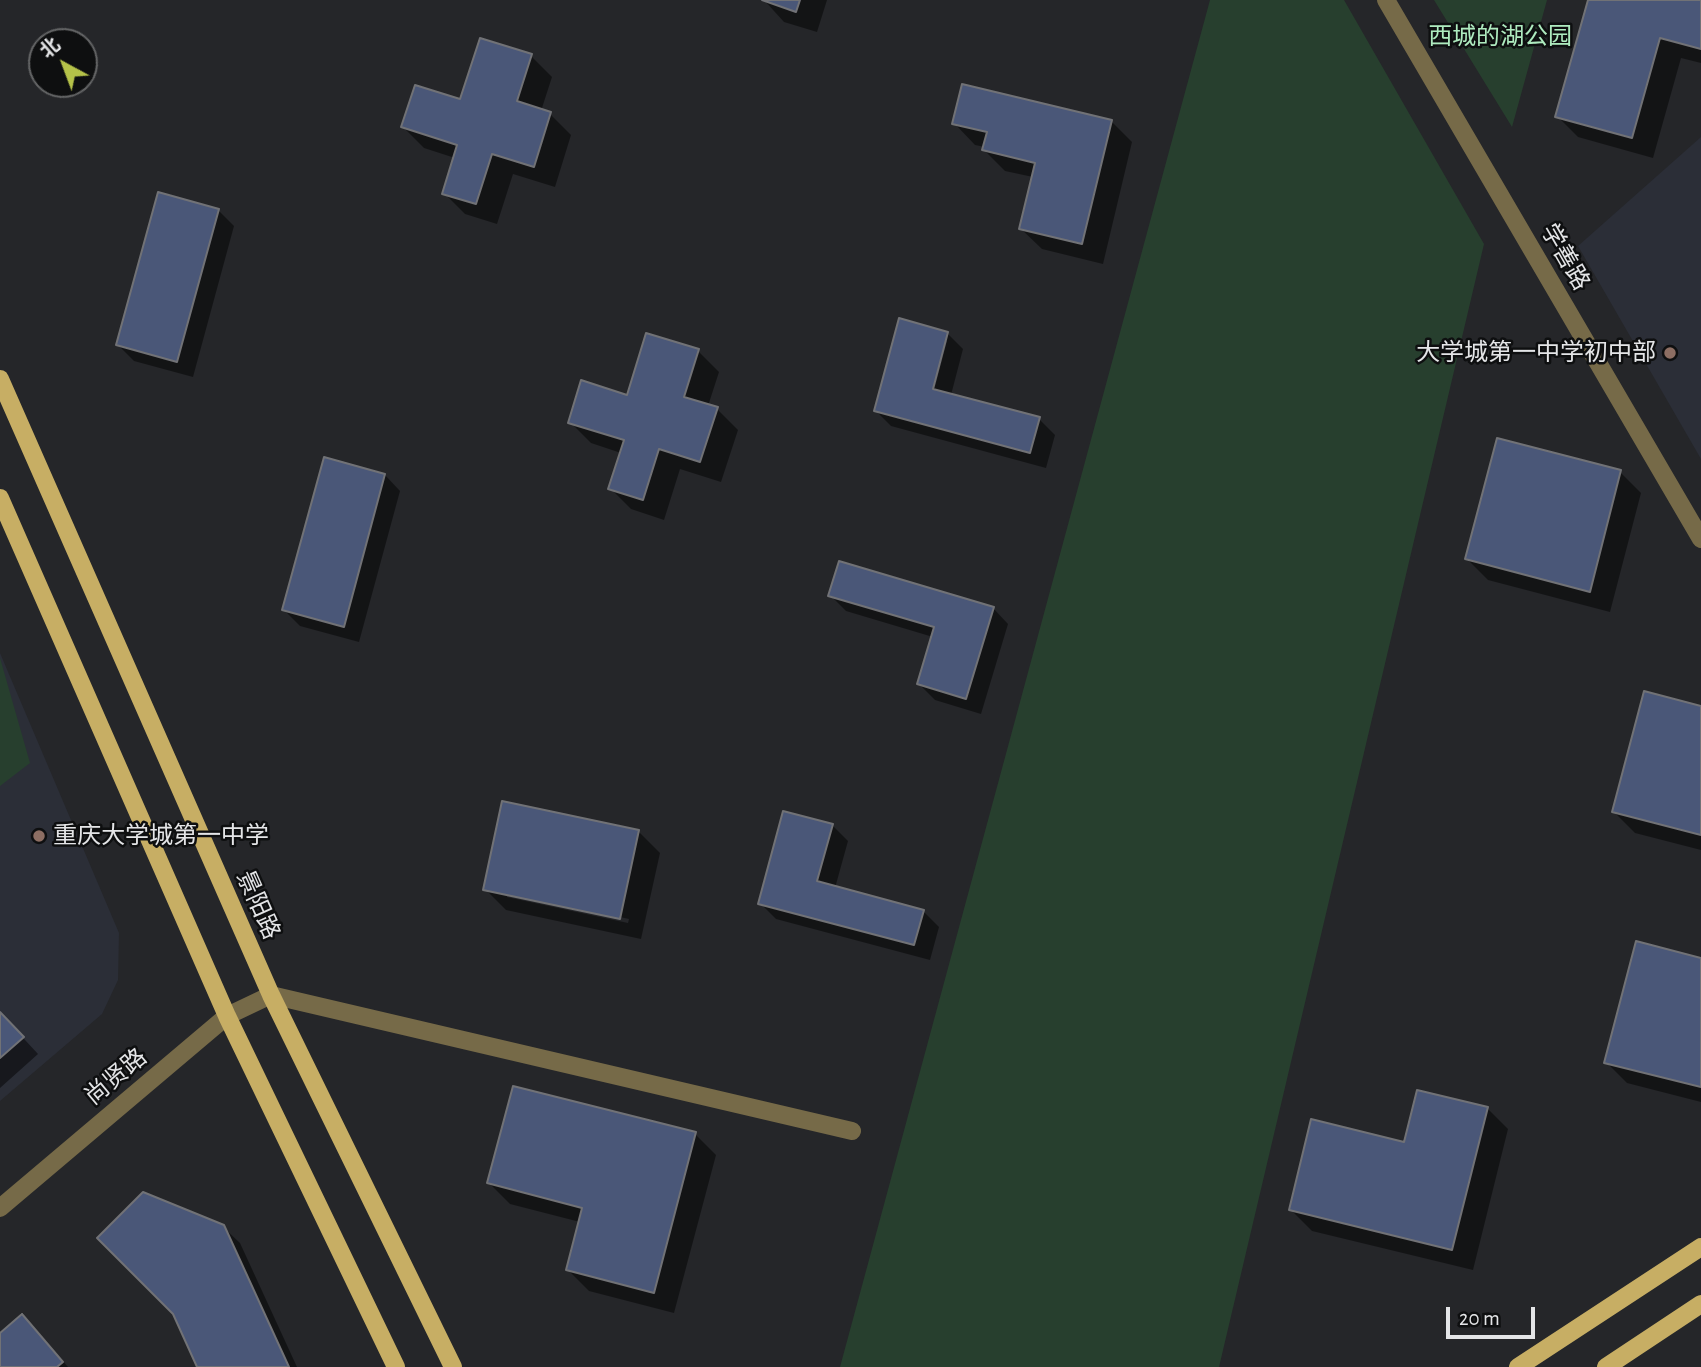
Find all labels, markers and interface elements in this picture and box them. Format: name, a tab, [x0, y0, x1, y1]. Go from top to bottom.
park label: 西城的湖公园	[1428, 23, 1572, 51]
north arrow	[28, 28, 98, 98]
text: 北	[37, 35, 64, 62]
street label: 学善路	[1535, 219, 1595, 295]
place label: 大学城第一中学初中部	[1416, 339, 1656, 367]
marker: 大学城第一中学初中部	[1662, 345, 1678, 361]
place label: 重庆大学城第一中学	[53, 822, 269, 850]
marker: 重庆大学城第一中学	[31, 828, 47, 844]
street label: 景阳路	[230, 866, 286, 944]
street label: 尚贤路	[79, 1043, 153, 1111]
scale bar	[1449, 1294, 1538, 1338]
text: 20 m	[1459, 1308, 1500, 1329]

